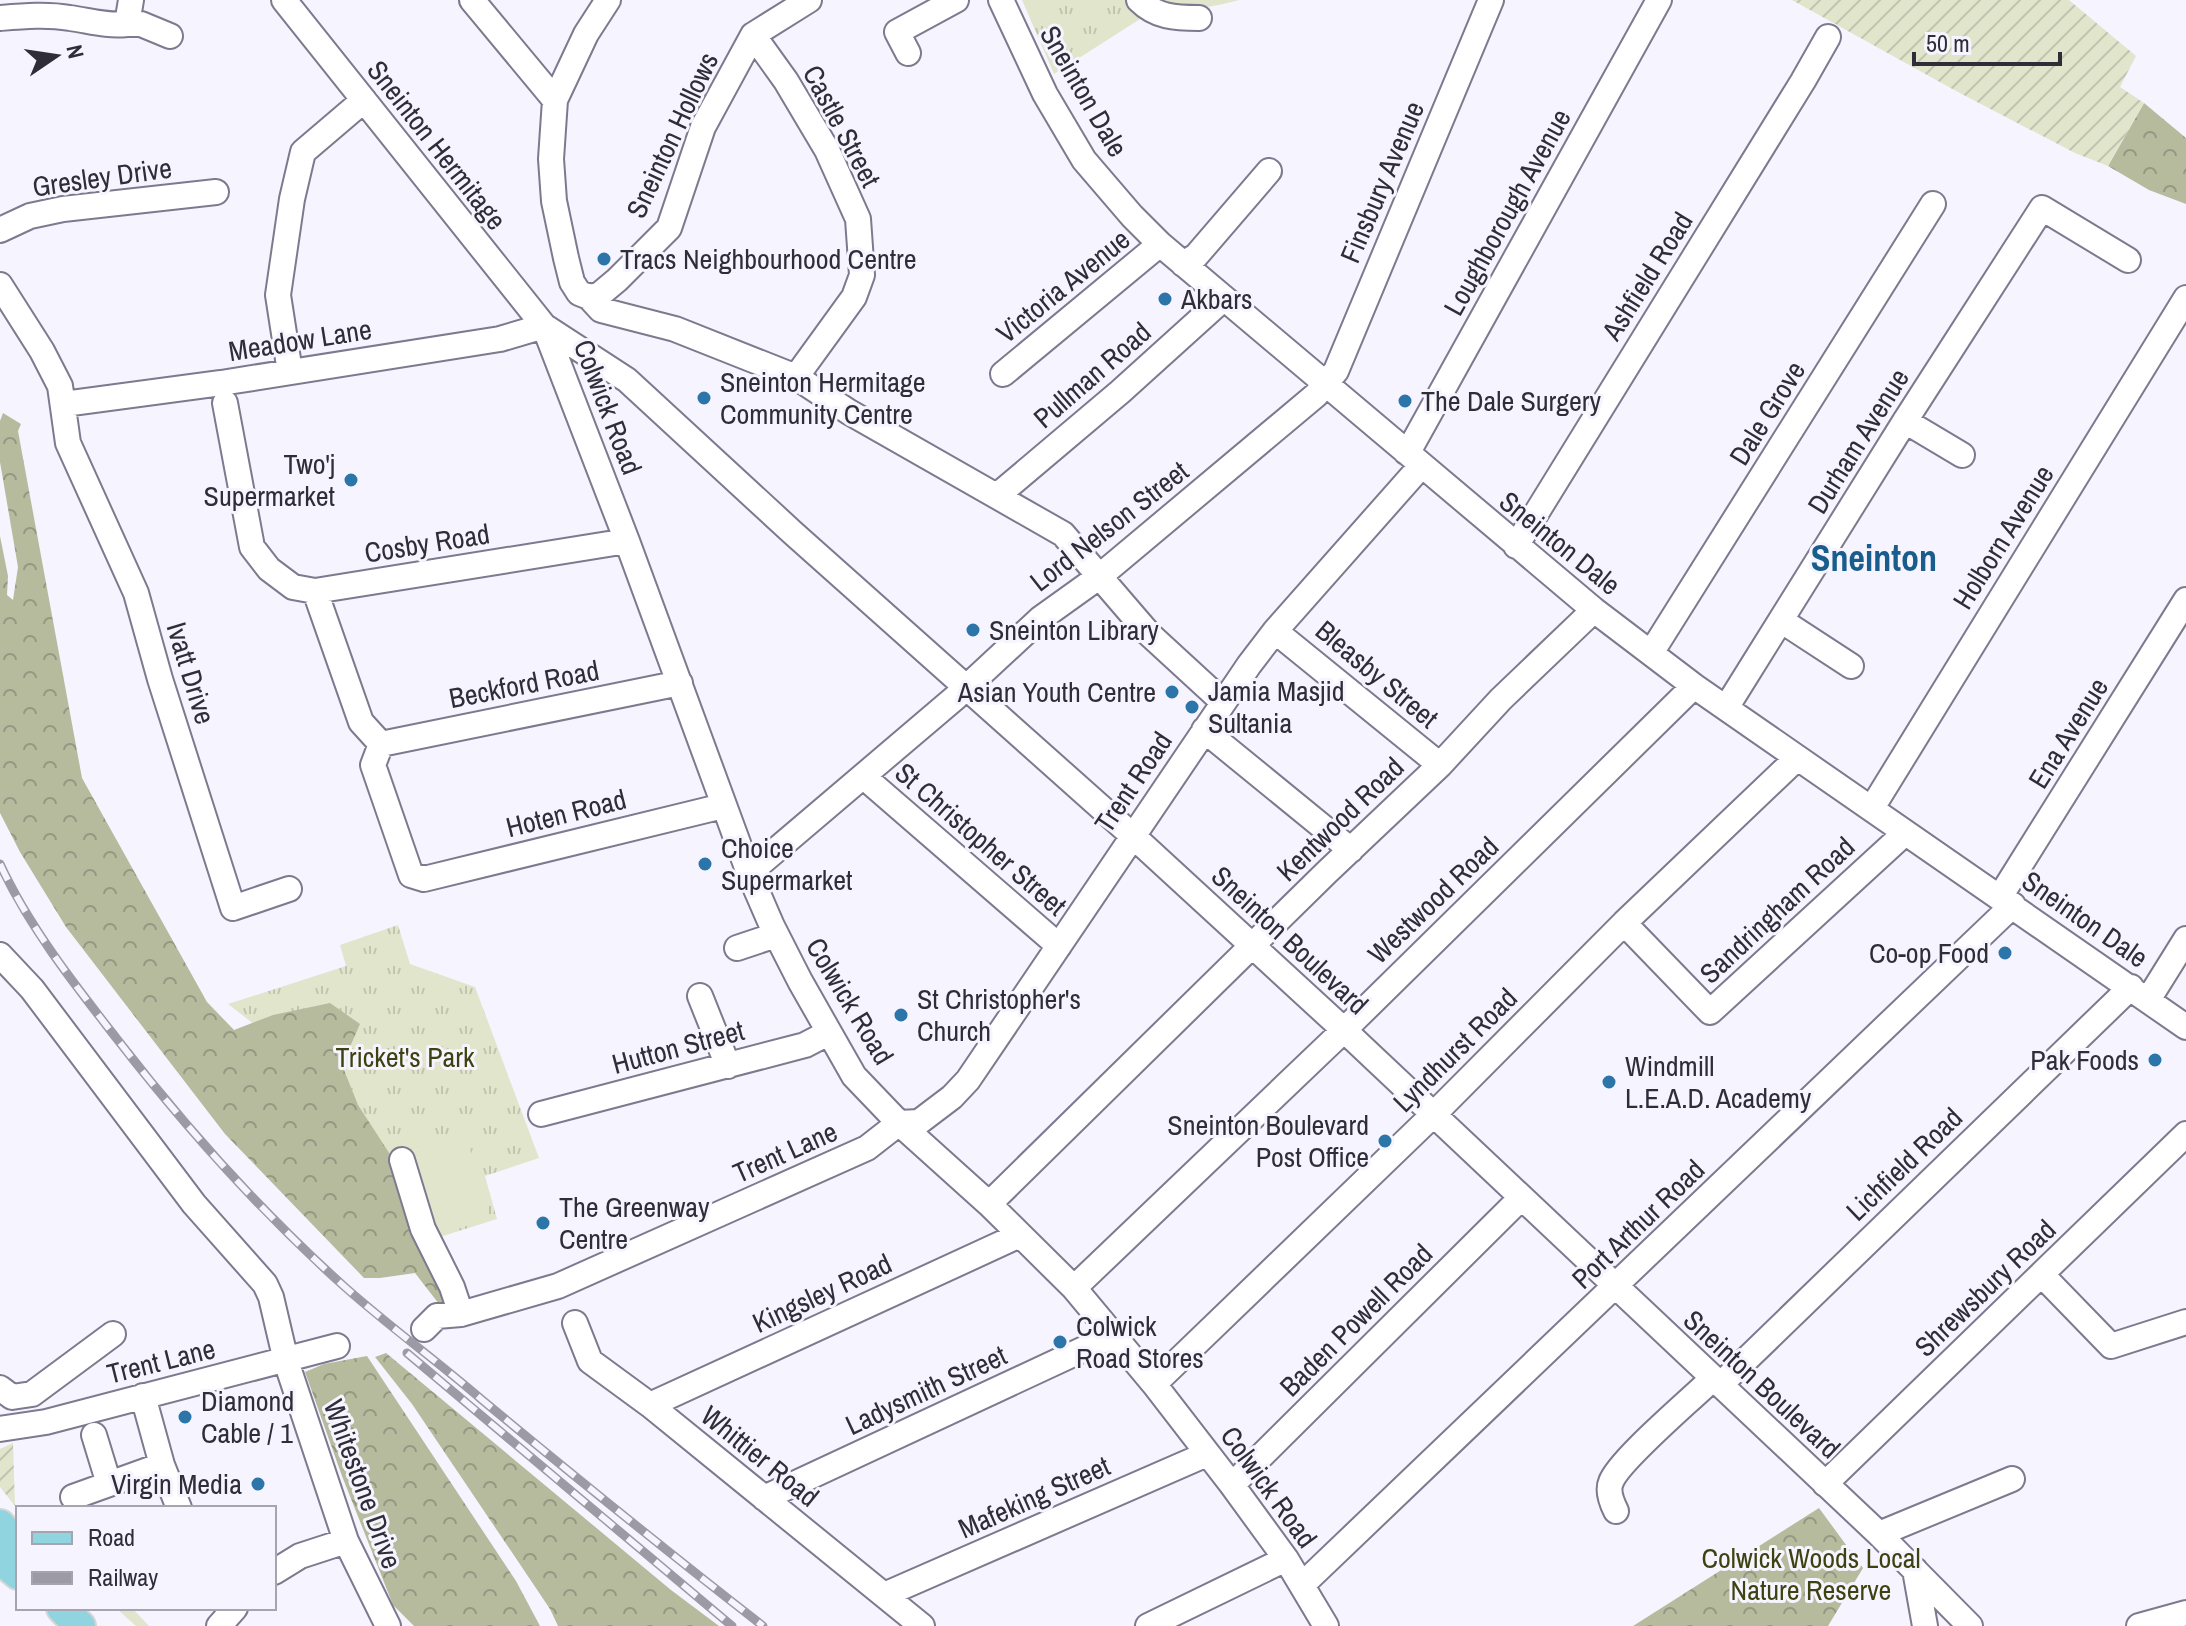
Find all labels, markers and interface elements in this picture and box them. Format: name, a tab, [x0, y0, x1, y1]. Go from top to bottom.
north arrow	[16, 16, 96, 96]
scale bar	[1914, 16, 2060, 66]
street label: Sneinton Dale	[1031, 18, 1137, 164]
text: 50 m	[1926, 27, 1970, 59]
text: N	[59, 42, 92, 61]
street label: Sneinton Hollows	[617, 46, 727, 224]
street label: Sneinton Hermitage	[359, 52, 515, 238]
street label: Castle Street	[794, 58, 890, 194]
street label: Finsbury Avenue	[1331, 95, 1433, 269]
street label: Loughborough Avenue	[1434, 102, 1580, 322]
street label: Gresley Drive	[30, 148, 174, 206]
street label: Ashfield Road	[1592, 205, 1701, 348]
street label: Victoria Avenue	[988, 220, 1138, 352]
place label: Tracs Neighbourhood Centre	[620, 240, 917, 278]
marker: Tracs Neighbourhood Centre	[595, 250, 613, 268]
place label: Akbars	[1180, 280, 1252, 318]
marker: Akbars	[1156, 290, 1174, 308]
street label: Meadow Lane	[226, 310, 374, 370]
street label: Pullman Road	[1025, 313, 1159, 437]
street label: Colwick Road	[565, 334, 651, 480]
street label: Dale Grove	[1720, 354, 1814, 472]
street label: Durham Avenue	[1798, 361, 1918, 521]
place label: Sneinton Hermitage Community Centre	[720, 363, 926, 433]
place label: The Dale Surgery	[1421, 382, 1601, 420]
marker: Sneinton Hermitage Community Centre	[695, 389, 713, 407]
marker: The Dale Surgery	[1396, 392, 1414, 410]
place label: Two'j Supermarket	[204, 445, 335, 515]
street label: Lord Nelson Street	[1022, 452, 1196, 600]
street label: Holborn Avenue	[1944, 458, 2062, 616]
marker: Two'j Supermarket	[342, 471, 360, 489]
street label: Sneinton Dale	[1491, 482, 1629, 604]
street label: Cosby Road	[362, 514, 492, 572]
district label: Sneinton	[1811, 534, 1937, 582]
place label: Sneinton Library	[989, 611, 1159, 649]
street label: Bleasby Street	[1308, 611, 1446, 737]
street label: Ivatt Drive	[158, 617, 224, 729]
marker: Sneinton Library	[964, 621, 982, 639]
street label: Beckford Road	[446, 651, 602, 717]
street label: Ena Avenue	[2019, 671, 2117, 795]
place label: Jamia Masjid Sultania	[1208, 672, 1345, 742]
place label: Asian Youth Centre	[957, 673, 1156, 711]
marker: Asian Youth Centre	[1163, 683, 1181, 701]
marker: Jamia Masjid Sultania	[1183, 698, 1201, 716]
street label: Trent Road	[1085, 724, 1181, 840]
street label: Kentwood Road	[1268, 749, 1412, 889]
street label: St Christopher Street	[887, 754, 1075, 924]
street label: Hoten Road	[502, 780, 630, 846]
street label: Westwood Road	[1359, 828, 1507, 972]
street label: Sandringham Road	[1691, 828, 1863, 992]
place label: Choice Supermarket	[721, 829, 852, 899]
marker: Choice Supermarket	[696, 855, 714, 873]
street label: Sneinton Boulevard	[1203, 857, 1377, 1023]
street label: Sneinton Dale	[2014, 862, 2156, 976]
street label: Colwick Road	[797, 931, 903, 1071]
place label: Co-op Food	[1869, 934, 1989, 972]
marker: Co-op Food	[1996, 944, 2014, 962]
place label: St Christopher's Church	[917, 980, 1081, 1050]
street label: Lyndhurst Road	[1385, 980, 1525, 1120]
marker: St Christopher's Church	[892, 1006, 910, 1024]
street label: Hutton Street	[608, 1011, 748, 1083]
park label: Tricket's Park	[336, 1038, 475, 1076]
place label: Pak Foods	[2030, 1041, 2139, 1079]
place label: Windmill L.E.A.D. Academy	[1625, 1047, 1812, 1117]
marker: Pak Foods	[2146, 1051, 2164, 1069]
marker: Windmill L.E.A.D. Academy	[1600, 1073, 1618, 1091]
street label: Lichfield Road	[1838, 1099, 1970, 1229]
place label: Sneinton Boulevard Post Office	[1167, 1106, 1369, 1176]
street label: Trent Lane	[727, 1112, 843, 1192]
marker: Sneinton Boulevard Post Office	[1376, 1132, 1394, 1150]
street label: Port Arthur Road	[1563, 1151, 1713, 1297]
place label: The Greenway Centre	[559, 1188, 710, 1258]
street label: Shrewsbury Road	[1906, 1211, 2064, 1365]
marker: The Greenway Centre	[534, 1214, 552, 1232]
street label: Baden Powell Road	[1271, 1235, 1441, 1405]
street label: Kingsley Road	[746, 1244, 898, 1342]
street label: Sneinton Boulevard	[1675, 1301, 1849, 1467]
place label: Colwick Road Stores	[1076, 1307, 1204, 1377]
street label: Trent Lane	[103, 1329, 219, 1393]
marker: Colwick Road Stores	[1051, 1333, 1069, 1351]
street label: Ladysmith Street	[839, 1336, 1013, 1444]
place label: Diamond Cable / 1	[201, 1382, 294, 1452]
street label: Whitestone Drive	[315, 1394, 411, 1574]
street label: Whittier Road	[693, 1397, 827, 1515]
marker: Diamond Cable / 1	[176, 1408, 194, 1426]
street label: Colwick Road	[1212, 1419, 1326, 1555]
street label: Mafeking Street	[952, 1447, 1116, 1547]
place label: Virgin Media	[111, 1465, 242, 1503]
marker: Virgin Media	[249, 1475, 267, 1493]
legend	[16, 1506, 276, 1610]
text: Road	[88, 1521, 135, 1553]
park label: Colwick Woods Local Nature Reserve	[1701, 1539, 1921, 1609]
text: Railway	[88, 1561, 158, 1593]

